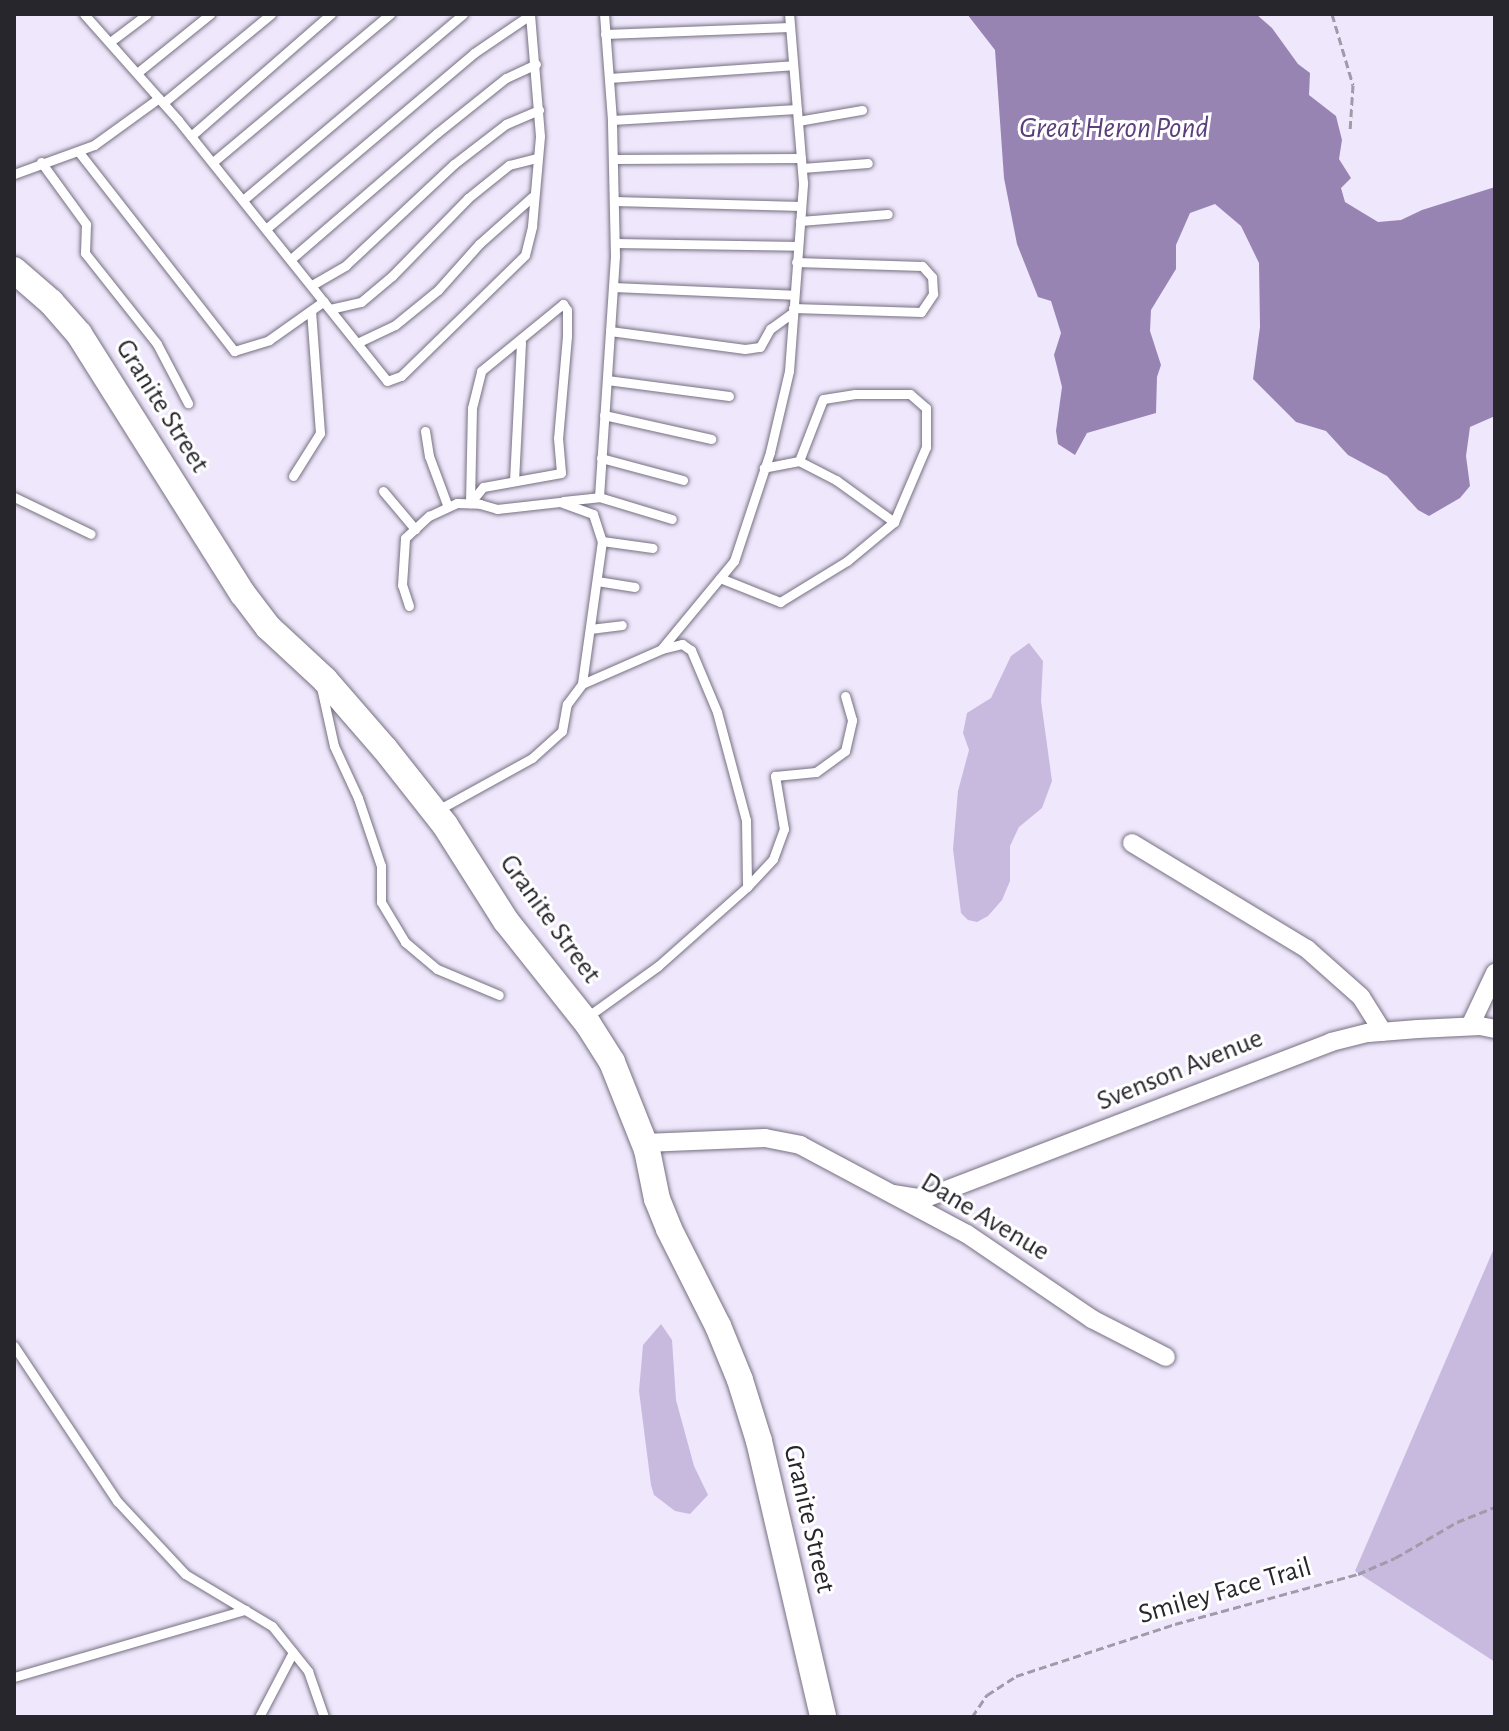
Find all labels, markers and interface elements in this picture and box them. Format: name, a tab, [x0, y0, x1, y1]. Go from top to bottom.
water label: Great Heron Pond	[1019, 110, 1209, 146]
street label: Granite Street	[108, 333, 216, 479]
street label: Granite Street	[492, 848, 608, 990]
street label: Svenson Avenue	[1092, 1021, 1268, 1119]
street label: Dane Avenue	[914, 1165, 1056, 1269]
street label: Granite Street	[776, 1442, 842, 1596]
street label: Smiley Face Trail	[1135, 1550, 1315, 1632]

